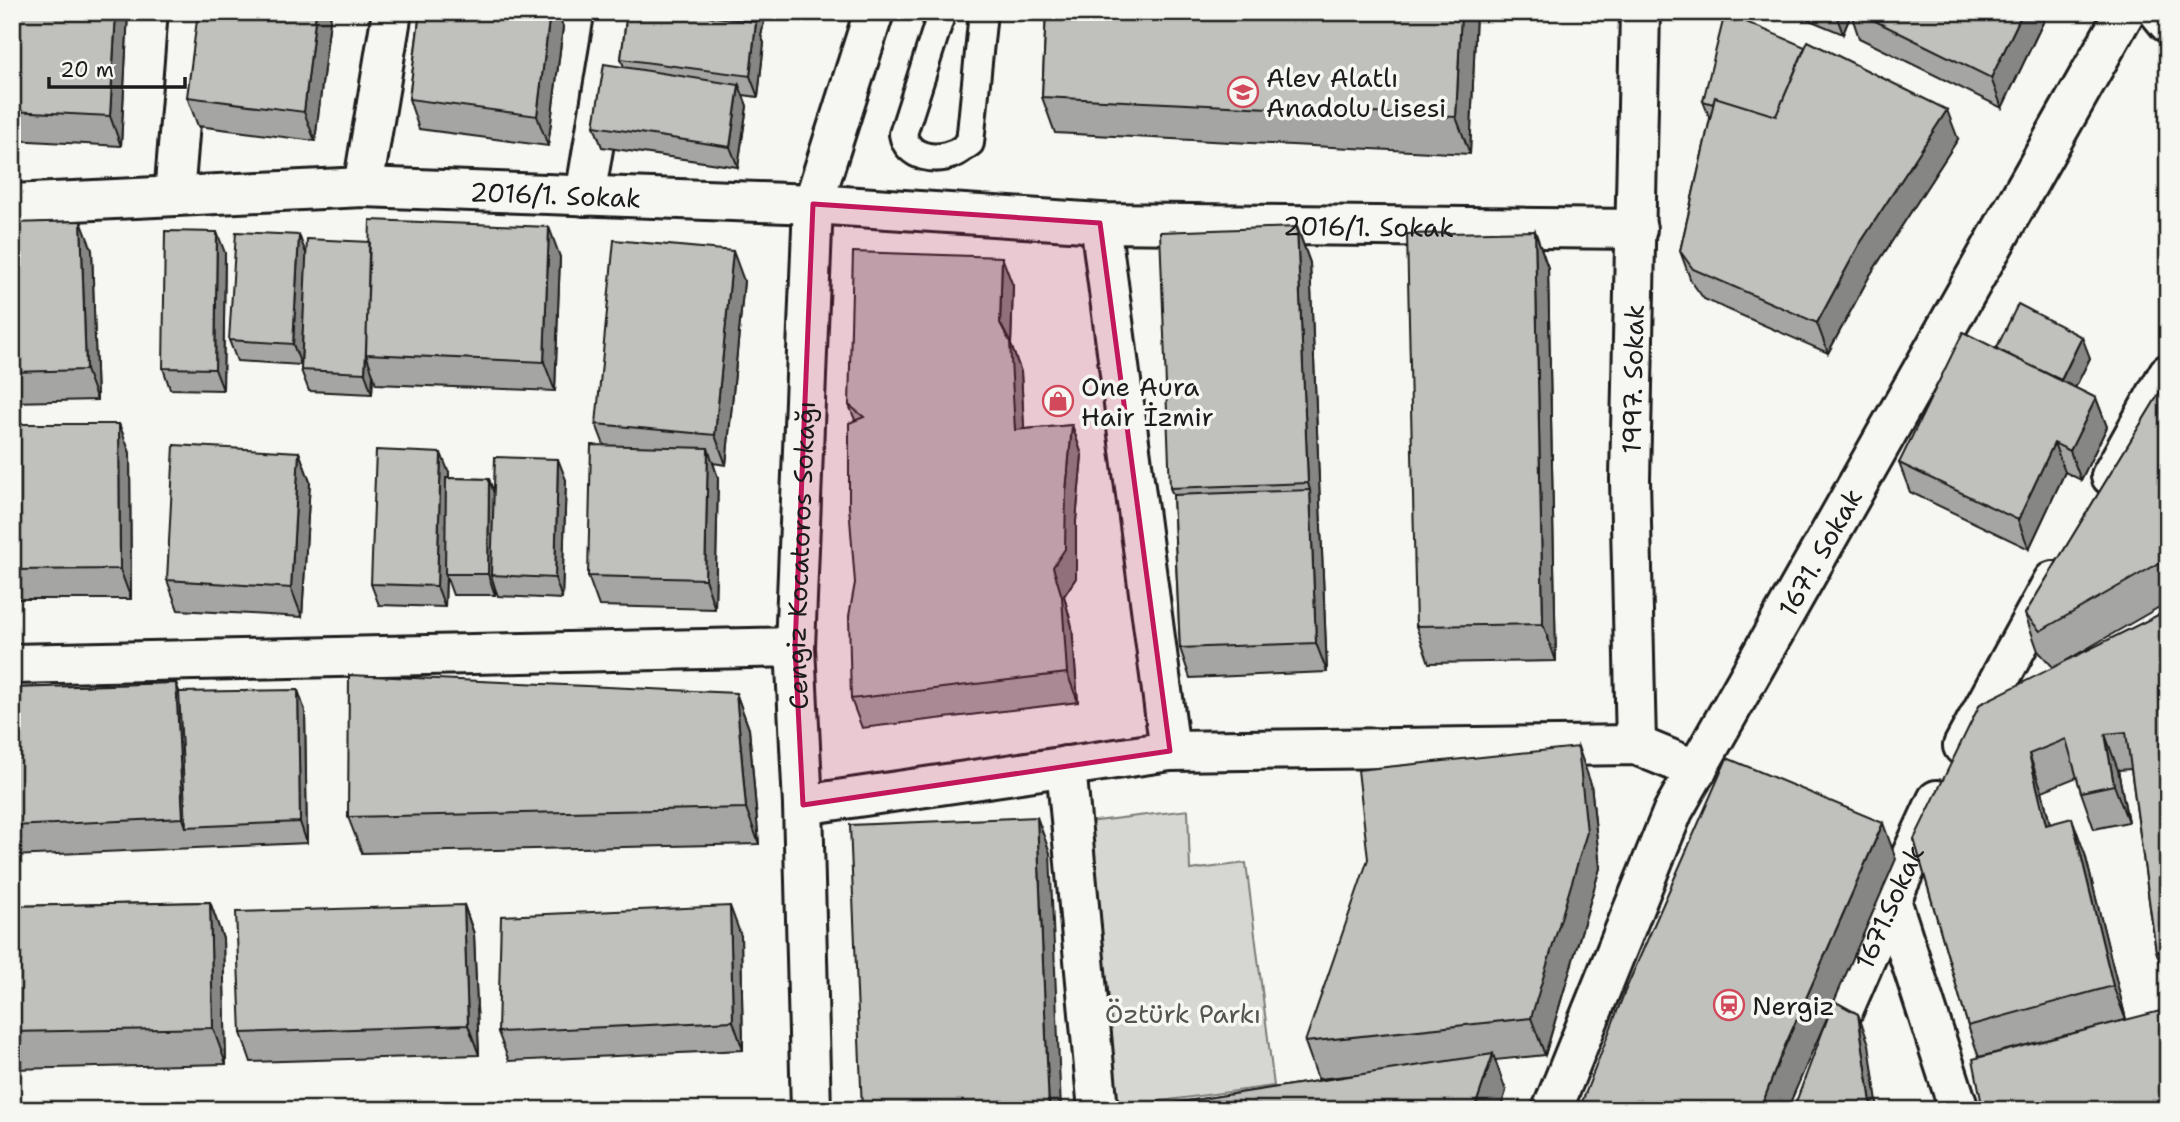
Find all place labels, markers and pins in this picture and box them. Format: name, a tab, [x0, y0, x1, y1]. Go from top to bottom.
place label: Alev Alatlı Anadolu Lisesi	[1266, 60, 1446, 125]
school or university icon: Alev Alatlı Anadolu Lisesi	[1226, 75, 1260, 109]
place label: One Aura Hair İzmir	[1081, 369, 1214, 434]
shop icon: One Aura Hair İzmir	[1041, 384, 1075, 418]
station icon: Nergiz	[1712, 988, 1746, 1022]
place label: Nergiz	[1752, 988, 1835, 1023]

